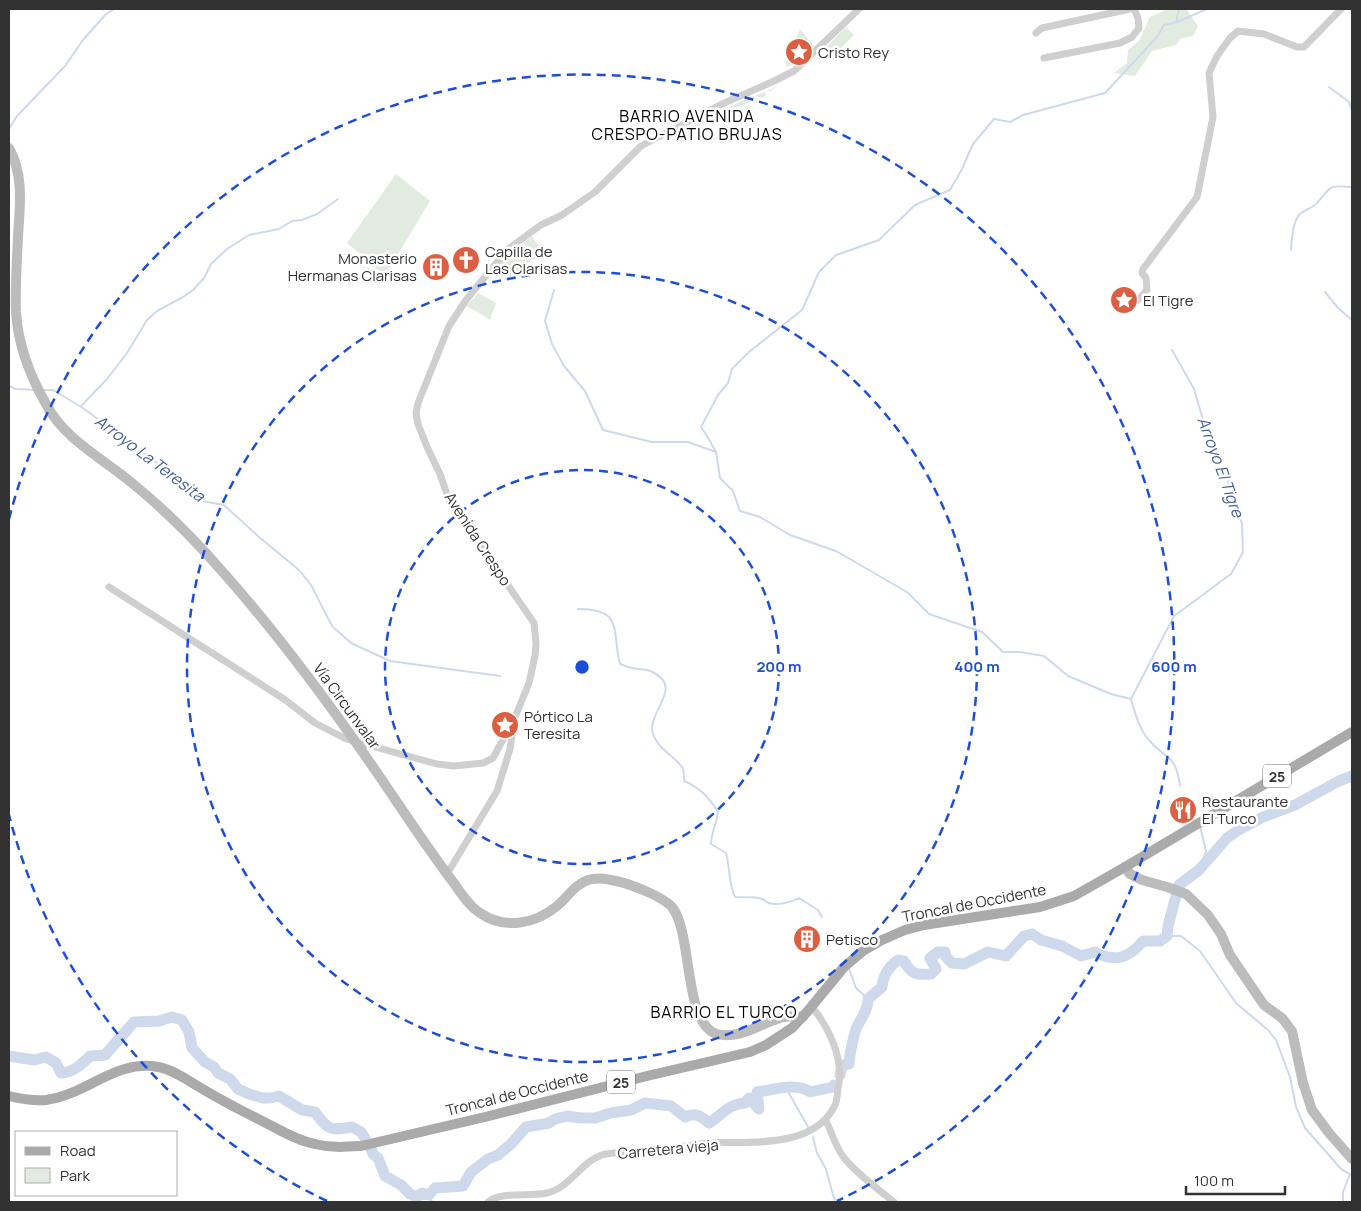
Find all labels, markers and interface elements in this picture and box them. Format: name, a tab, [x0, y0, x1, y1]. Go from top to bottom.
place icon: Cristo Rey	[784, 37, 814, 67]
place label: Cristo Rey	[818, 42, 889, 63]
district label: BARRIO AVENIDA CRESPO-PATIO BRUJAS	[591, 105, 783, 145]
place label: Capilla de Las Clarisas	[485, 241, 568, 279]
church icon: Capilla de Las Clarisas	[451, 245, 481, 275]
place label: Monasterio Hermanas Clarisas	[288, 248, 417, 286]
building icon: Monasterio Hermanas Clarisas	[421, 252, 451, 282]
place icon: El Tigre	[1109, 285, 1139, 315]
place label: El Tigre	[1143, 290, 1194, 311]
water label: Arroyo La Teresita	[91, 410, 210, 507]
water label: Arroyo El Tigre	[1193, 414, 1250, 522]
street label: Avenida Crespo	[440, 488, 516, 590]
text: 200 m	[756, 656, 802, 677]
text: 400 m	[954, 656, 1000, 677]
text: 600 m	[1151, 656, 1197, 677]
centre of rings	[573, 658, 591, 676]
street label: Vía Circunvalar	[309, 659, 386, 754]
place label: Pórtico La Teresita	[524, 706, 593, 744]
place icon: Pórtico La Teresita	[490, 710, 520, 740]
road number: 25	[1263, 764, 1291, 788]
place label: Restaurante El Turco	[1202, 791, 1288, 829]
restaurant icon: Restaurante El Turco	[1168, 795, 1198, 825]
street label: Troncal de Occidente	[900, 879, 1048, 927]
building icon: Petisco	[792, 924, 822, 954]
place label: Petisco	[826, 929, 878, 950]
district label: BARRIO EL TURCO	[650, 1001, 798, 1023]
street label: Troncal de Occidente	[443, 1065, 591, 1121]
road number: 25	[607, 1070, 635, 1094]
legend	[15, 1131, 178, 1196]
street label: Carretera vieja	[617, 1134, 719, 1164]
text: Road	[60, 1140, 96, 1161]
scale bar	[1186, 1164, 1285, 1196]
text: Park	[60, 1165, 90, 1186]
text: 100 m	[1194, 1170, 1234, 1191]

